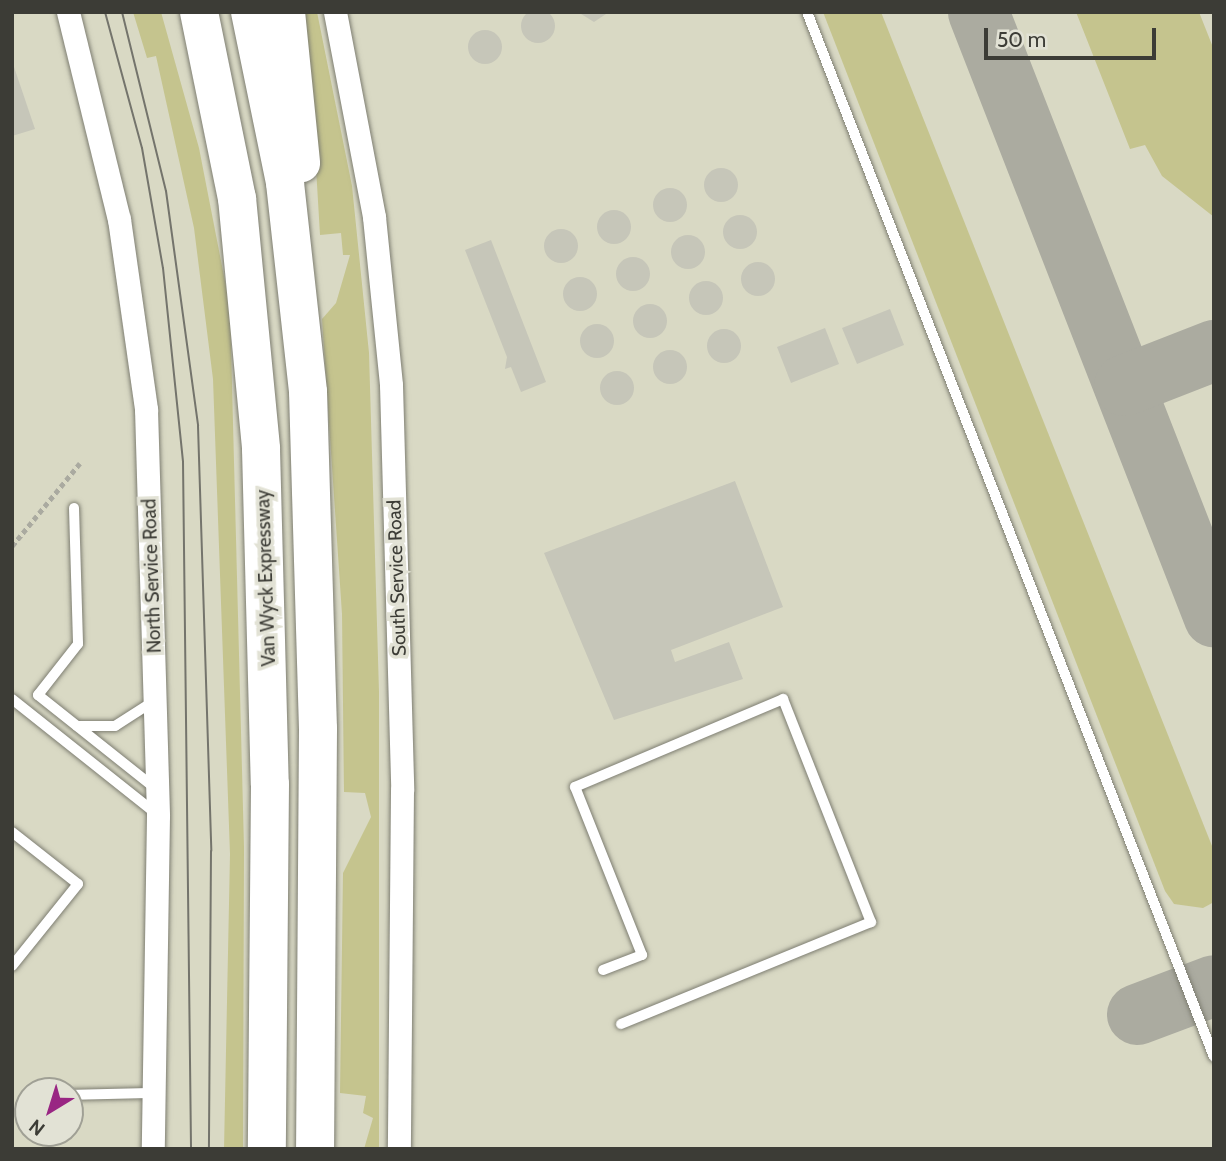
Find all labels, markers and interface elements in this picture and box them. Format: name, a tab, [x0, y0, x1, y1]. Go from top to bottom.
scale bar	[988, 14, 1160, 58]
text: 50 m	[997, 27, 1046, 52]
street label: Van Wyck Expressway	[252, 489, 280, 667]
street label: North Service Road	[138, 498, 166, 654]
street label: South Service Road	[383, 499, 411, 657]
north arrow	[14, 1077, 84, 1147]
text: N	[25, 1114, 49, 1141]

